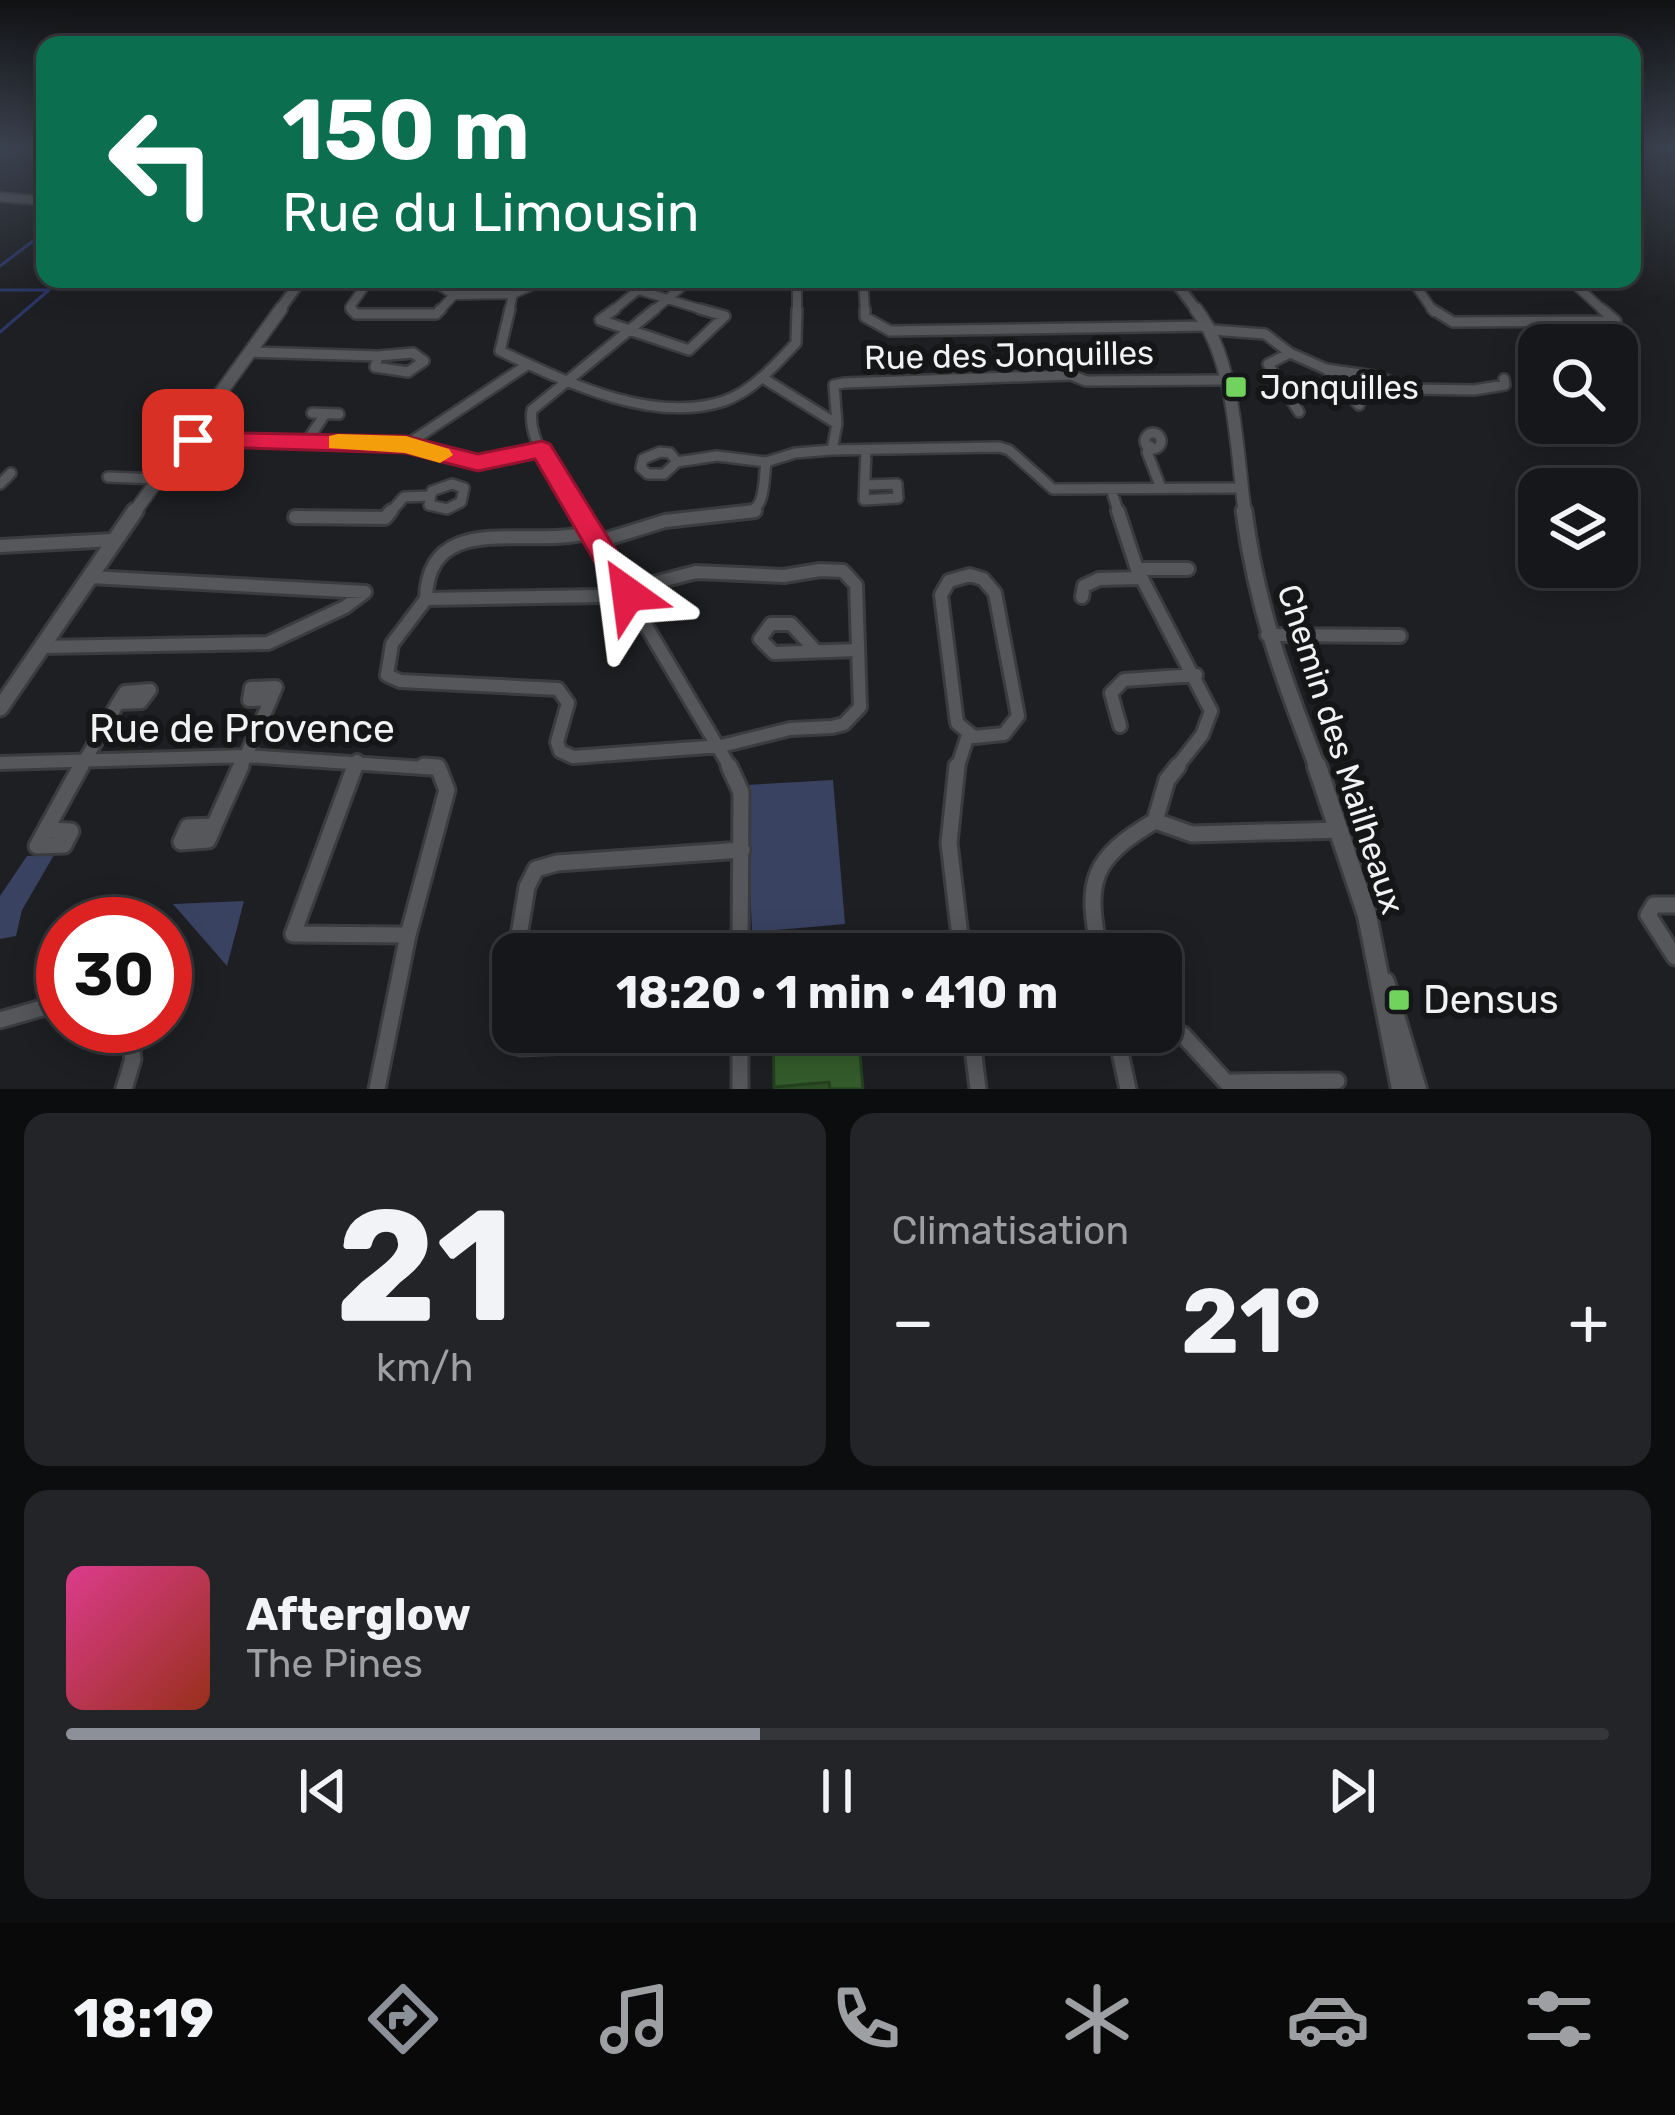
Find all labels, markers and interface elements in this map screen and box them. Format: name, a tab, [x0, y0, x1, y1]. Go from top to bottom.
text: 150 m	[282, 80, 530, 180]
icon: left	[84, 84, 240, 240]
text: Rue du Limousin	[282, 181, 700, 245]
map controls	[1518, 324, 1638, 588]
button: search	[1518, 324, 1638, 444]
street label: Rue des Jonquilles	[864, 333, 1154, 377]
place label: Jonquilles	[1260, 368, 1419, 407]
marker: Jonquilles	[1223, 374, 1249, 400]
pin	[142, 389, 244, 491]
icon: arrive	[160, 407, 226, 473]
button: layers	[1518, 468, 1638, 588]
position arrow	[565, 531, 691, 657]
street label: Chemin des Mailheaux	[1269, 579, 1413, 919]
street label: Rue de Provence	[89, 706, 395, 752]
speed limit sign: 30	[36, 897, 192, 1053]
text: 18:20 · 1 min · 410 m	[616, 966, 1058, 1019]
place label: Densus	[1423, 977, 1559, 1023]
marker: Densus	[1386, 987, 1412, 1013]
text: 21	[335, 1174, 514, 1359]
text: Climatisation	[892, 1208, 1129, 1254]
text: 21°	[1181, 1268, 1321, 1375]
text: −	[892, 1282, 934, 1361]
text: +	[1568, 1282, 1609, 1361]
text: km/h	[376, 1345, 473, 1391]
text: Afterglow	[246, 1588, 471, 1641]
text: The Pines	[246, 1641, 423, 1687]
icon: previous	[290, 1758, 356, 1824]
icon: pause	[804, 1758, 870, 1824]
icon: next	[1319, 1758, 1385, 1824]
icon: directions	[361, 1977, 445, 2061]
icon: music	[593, 1977, 677, 2061]
icon: phone	[824, 1977, 908, 2061]
icon: climate	[1055, 1977, 1139, 2061]
icon: car	[1286, 1977, 1370, 2061]
icon: filters	[1517, 1977, 1601, 2061]
text: 18:19	[74, 1987, 214, 2051]

